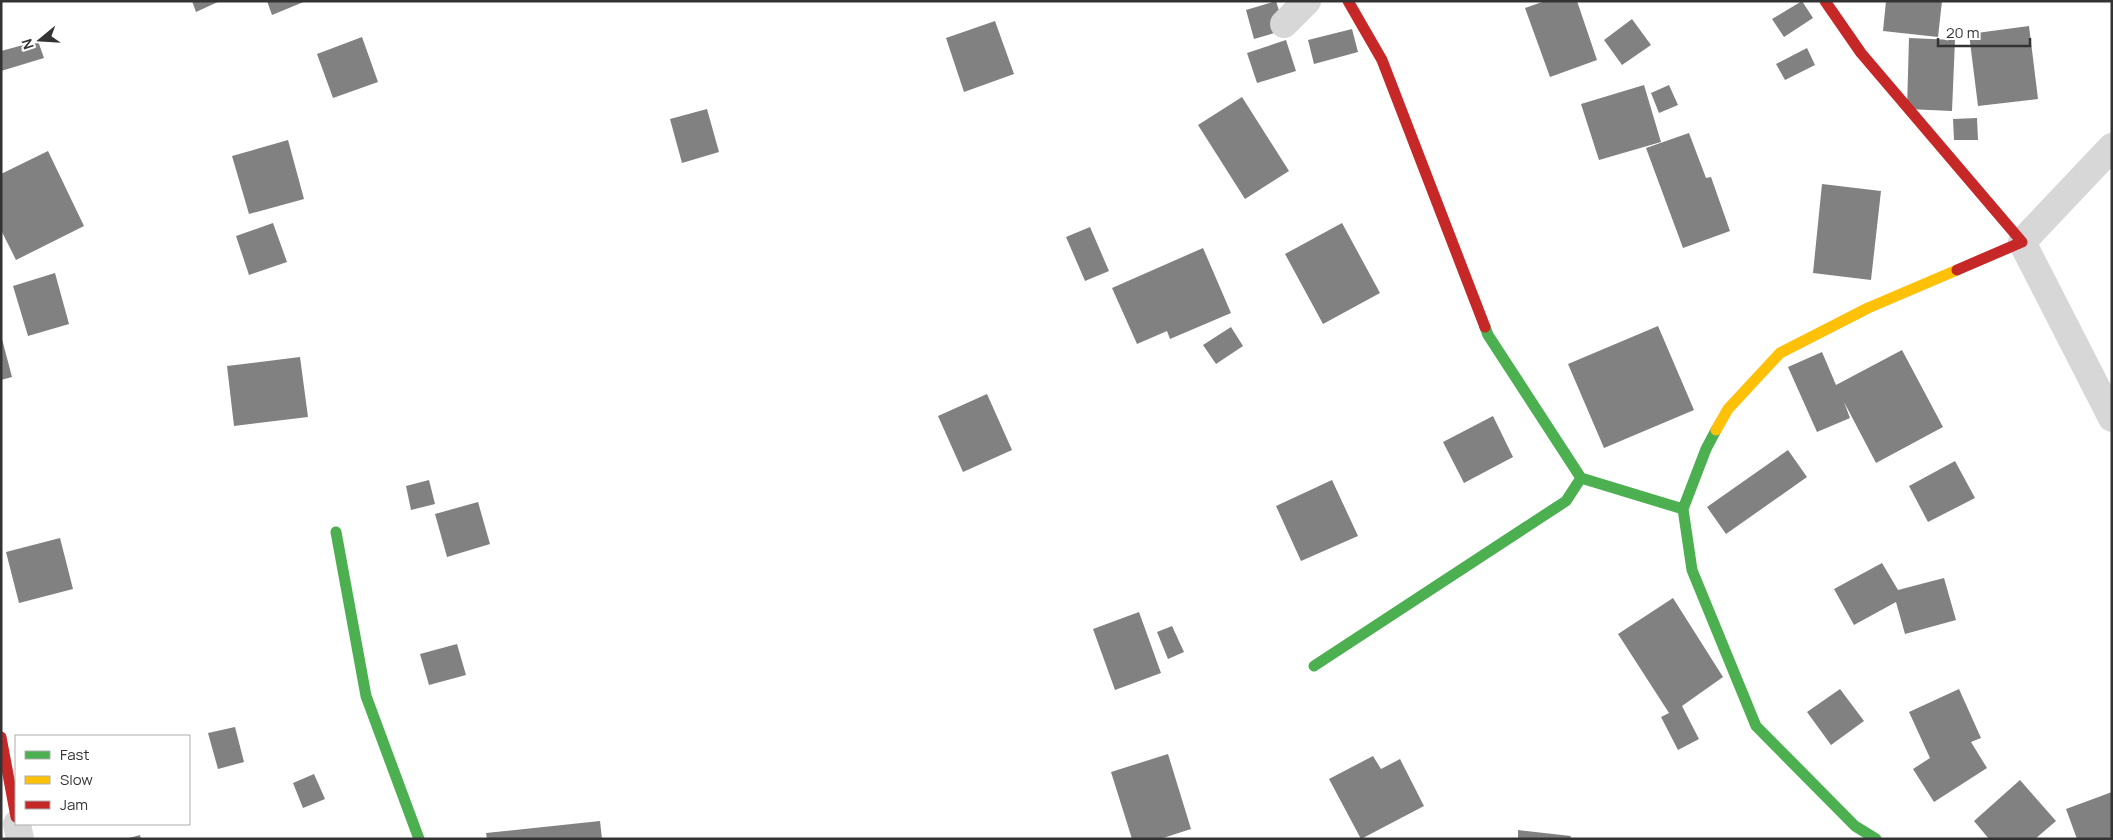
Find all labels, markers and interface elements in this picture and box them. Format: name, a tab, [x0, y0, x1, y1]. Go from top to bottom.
north arrow	[15, 15, 65, 65]
scale bar	[1938, 15, 2030, 47]
text: 20 m	[1946, 22, 1979, 43]
text: N	[17, 36, 38, 52]
legend	[15, 735, 190, 825]
text: Fast	[60, 744, 89, 765]
text: Slow	[60, 769, 93, 790]
text: Jam	[60, 794, 88, 815]

